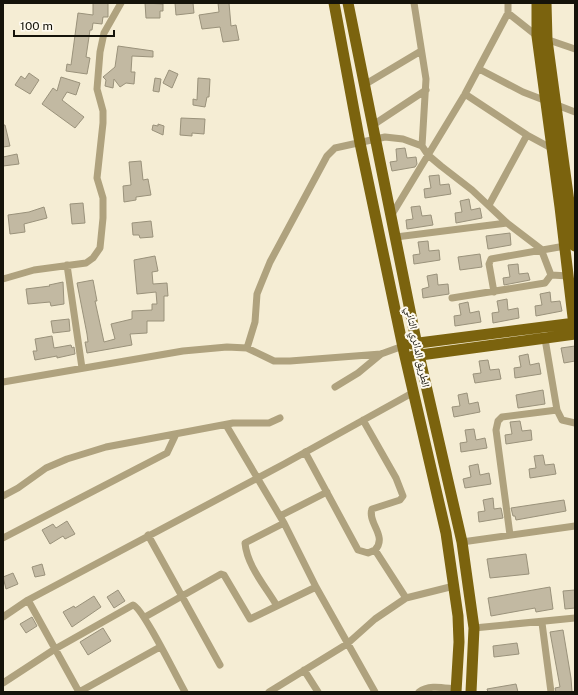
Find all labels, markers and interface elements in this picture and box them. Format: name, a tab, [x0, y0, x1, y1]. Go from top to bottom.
scale bar	[14, 12, 114, 38]
text: 100 m	[20, 19, 53, 33]
street label: الطريق الدائري الثاني	[401, 306, 432, 389]

